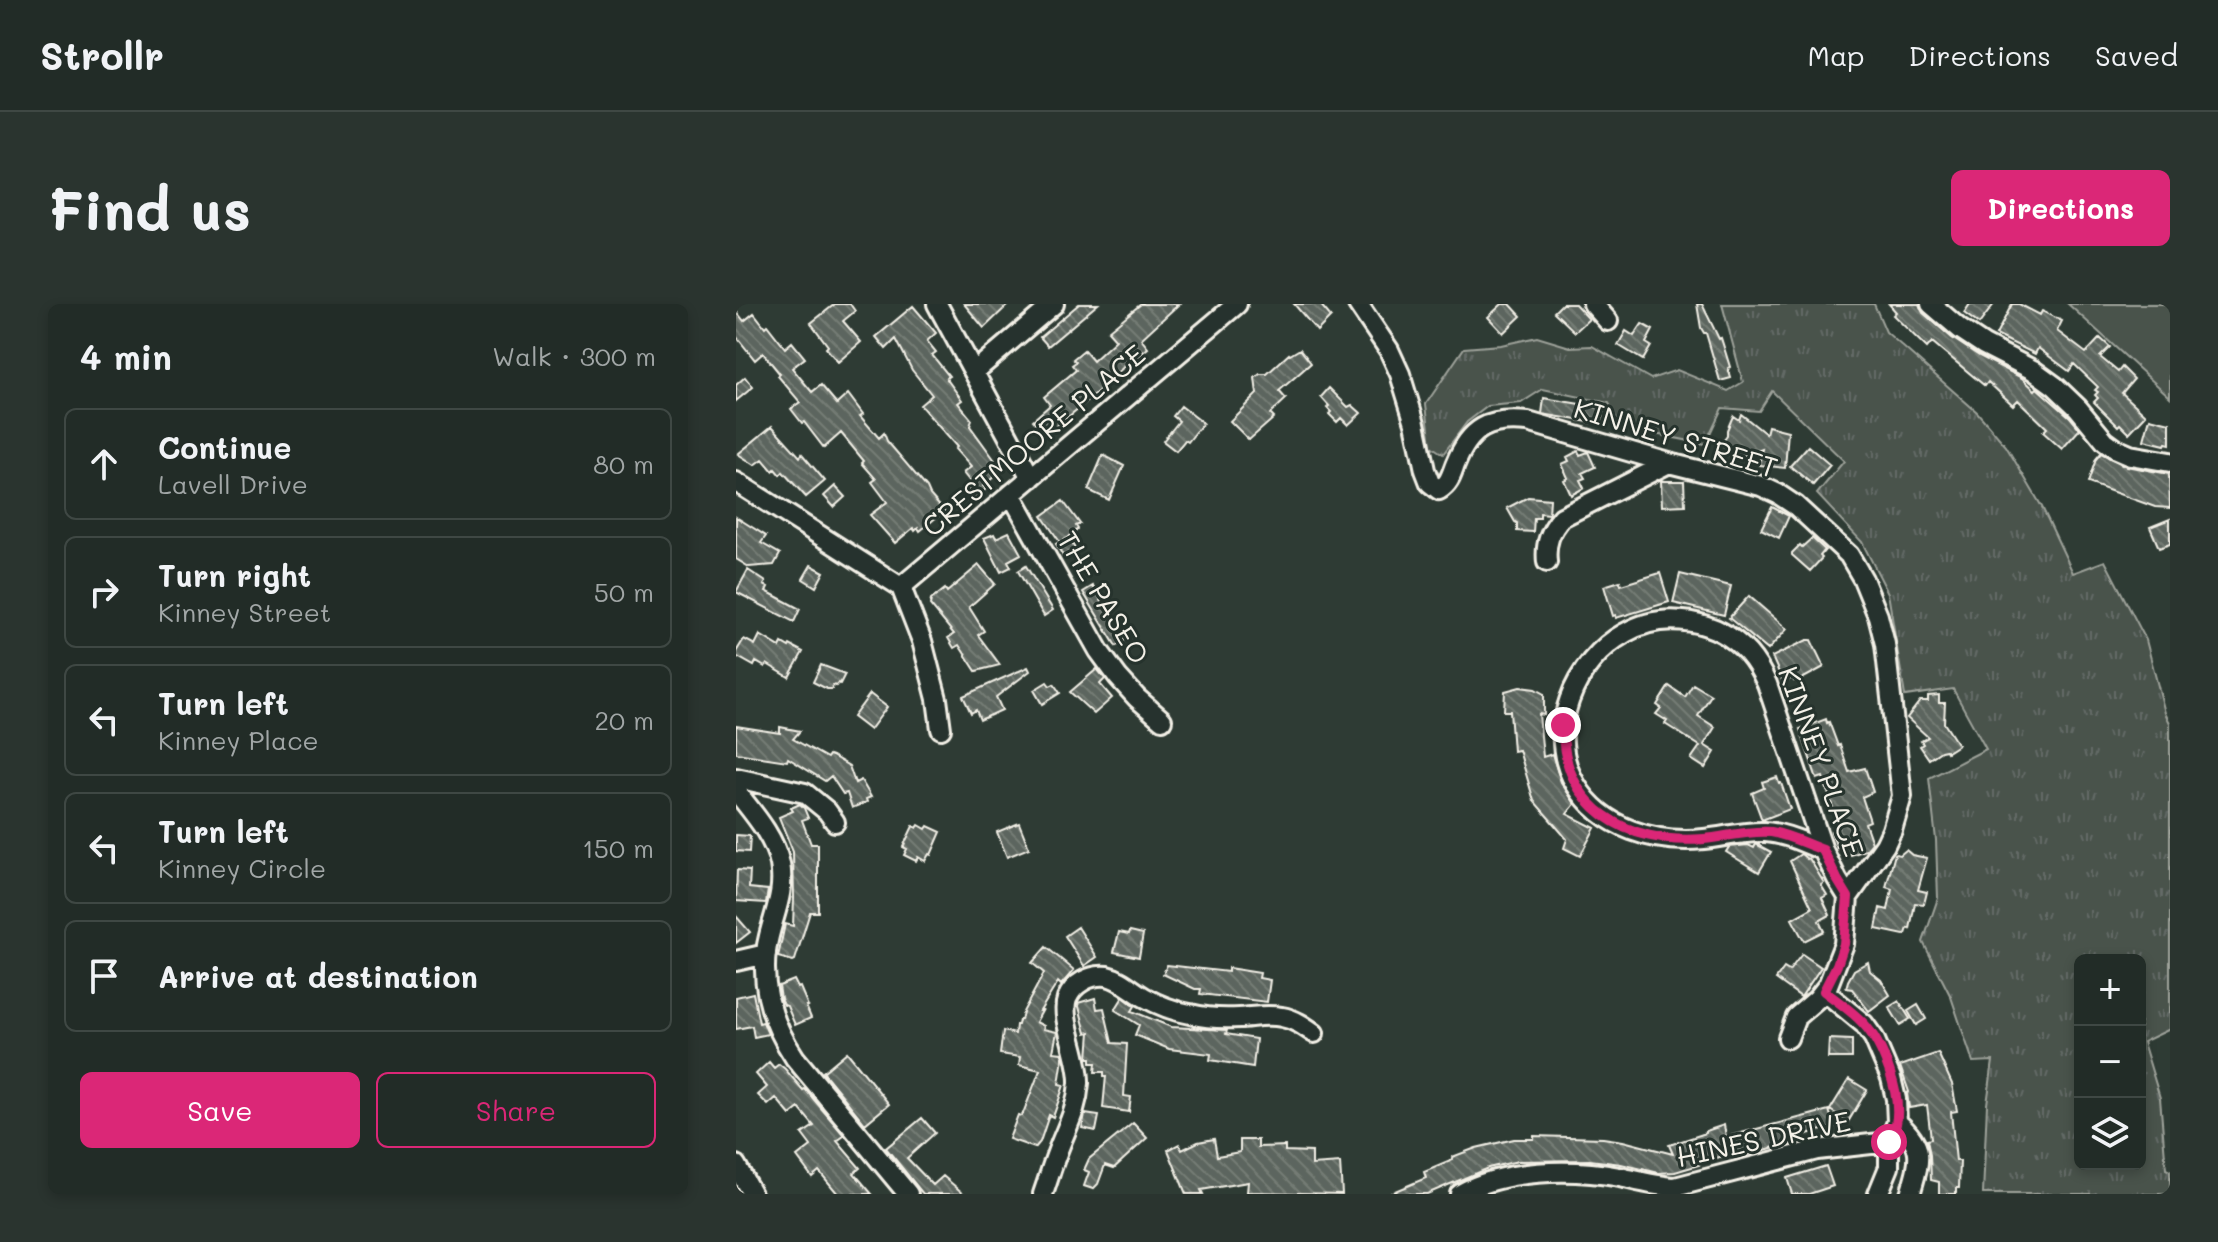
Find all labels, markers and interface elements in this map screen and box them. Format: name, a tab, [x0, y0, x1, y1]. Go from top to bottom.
text: Strollr	[40, 30, 164, 80]
text: Map	[1808, 37, 1865, 73]
text: Directions	[1909, 37, 2051, 73]
text: Saved	[2095, 37, 2178, 73]
button: Directions	[1951, 170, 2170, 246]
text: Find us	[48, 172, 251, 245]
text: 4 min	[80, 334, 172, 379]
street label: CRESTMOORE PLACE	[914, 336, 1152, 544]
text: Walk · 300 m	[492, 339, 656, 373]
street label: KINNEY STREET	[1570, 389, 1782, 485]
text: Continue	[158, 427, 291, 467]
icon: ahead	[82, 442, 126, 486]
text: 80 m	[593, 447, 654, 481]
text: Lavell Drive	[158, 467, 308, 501]
street label: THE PASEO	[1050, 524, 1158, 670]
text: Turn right	[158, 555, 311, 595]
icon: right	[82, 570, 126, 614]
text: 50 m	[594, 575, 654, 609]
text: Kinney Street	[158, 595, 331, 629]
street label: KINNEY PLACE	[1771, 661, 1873, 861]
text: Turn left	[158, 683, 289, 723]
icon: left	[82, 698, 126, 742]
text: 20 m	[594, 703, 654, 737]
route end	[1545, 707, 1581, 743]
text: Kinney Place	[158, 723, 319, 757]
text: Turn left	[158, 811, 289, 851]
icon: left	[82, 826, 126, 870]
text: 150 m	[582, 831, 654, 865]
text: Kinney Circle	[158, 851, 326, 885]
icon: arrive	[82, 954, 126, 998]
map controls	[2074, 954, 2146, 1170]
button: +	[2074, 954, 2146, 1026]
text: Arrive at destination	[158, 956, 478, 996]
button: −	[2074, 1026, 2146, 1098]
button: Save	[80, 1072, 360, 1148]
button: Share	[376, 1072, 656, 1148]
button: layers	[2074, 1098, 2146, 1170]
street label: HINES DRIVE	[1673, 1102, 1853, 1174]
route start	[1871, 1124, 1907, 1160]

